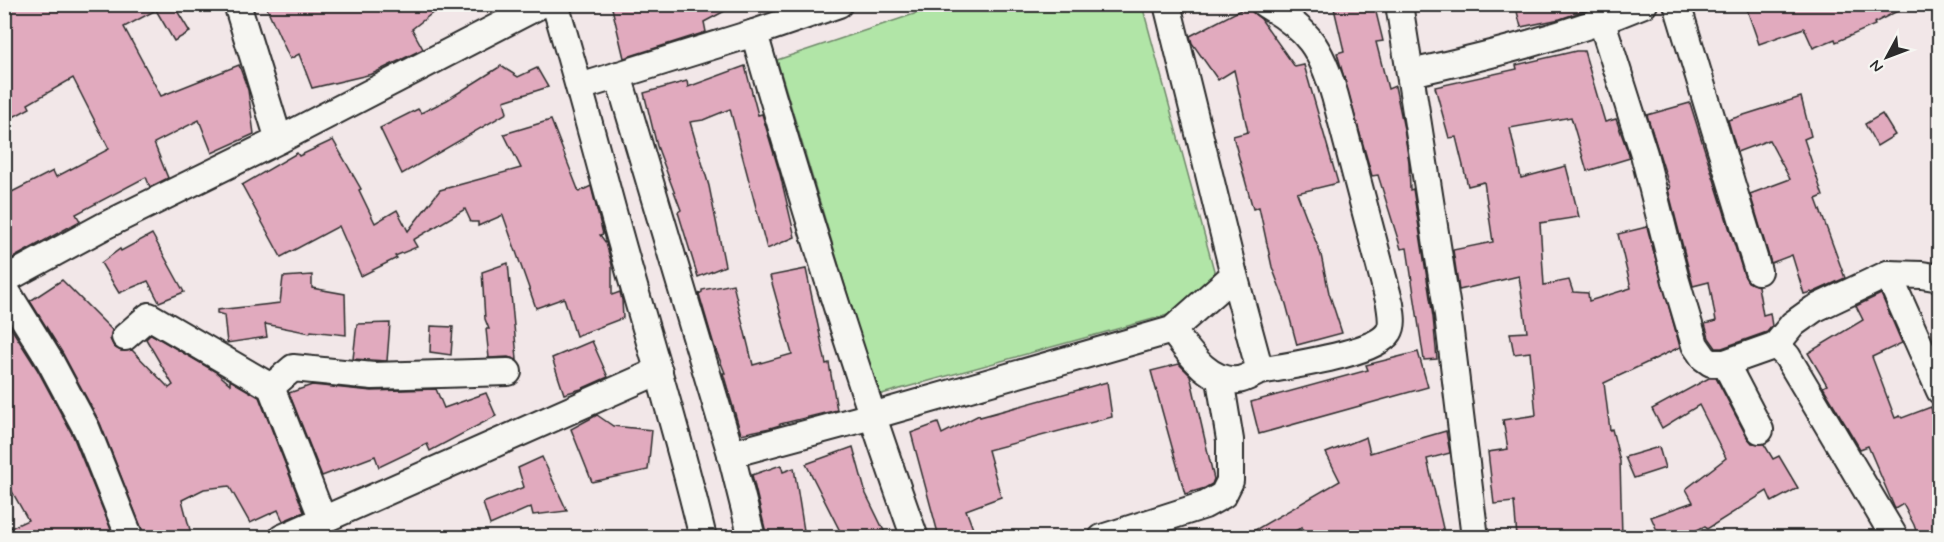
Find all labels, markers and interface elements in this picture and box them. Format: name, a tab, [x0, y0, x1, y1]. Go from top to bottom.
north arrow	[1857, 27, 1917, 87]
text: N	[1865, 55, 1888, 77]

